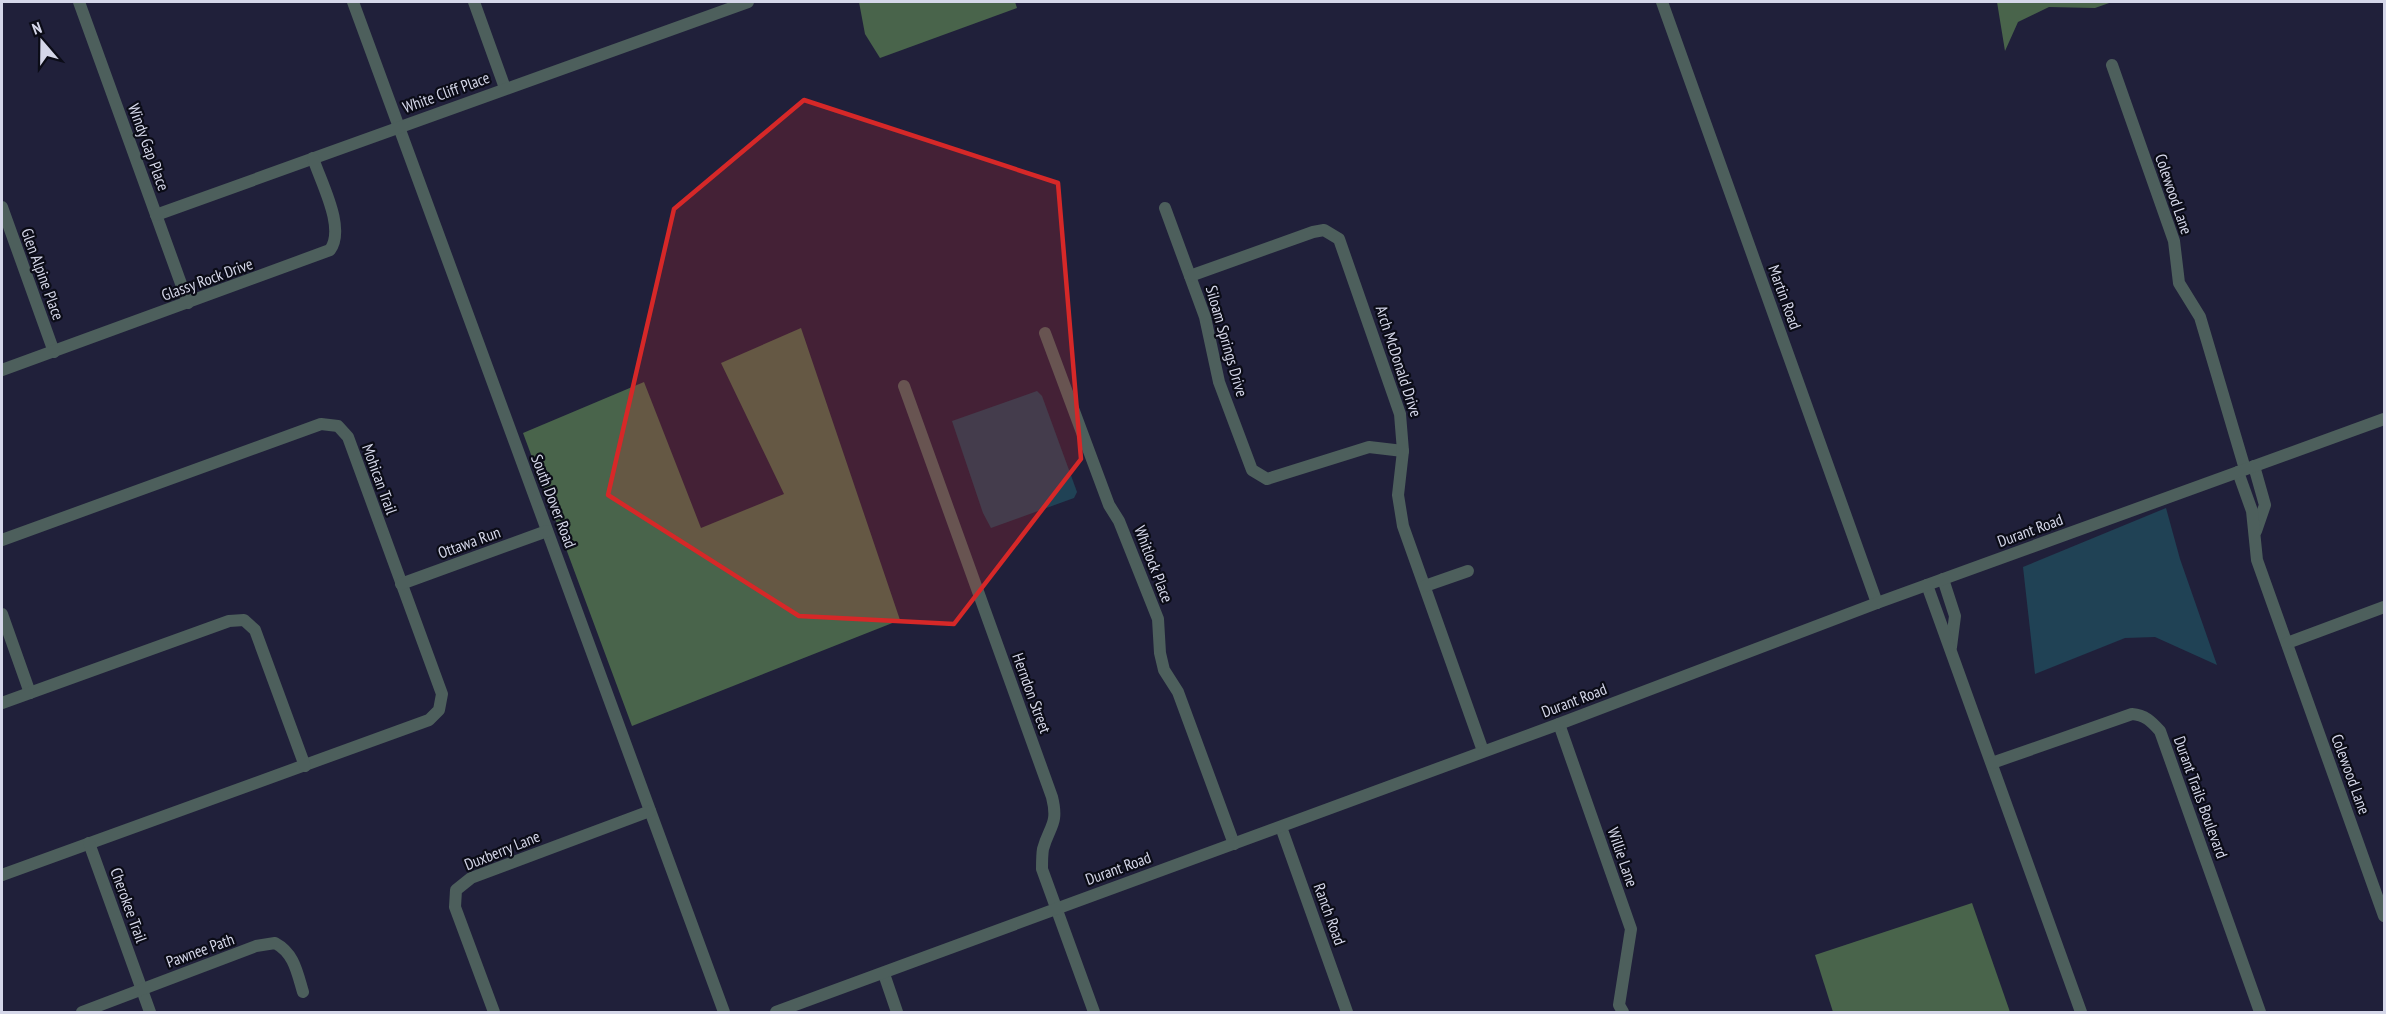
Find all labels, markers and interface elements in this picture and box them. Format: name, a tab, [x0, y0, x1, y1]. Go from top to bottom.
north arrow	[12, 12, 72, 72]
text: N	[29, 17, 44, 39]
street label: White Cliff Place	[400, 67, 492, 117]
street label: Windy Gap Place	[124, 101, 174, 193]
street label: Colewood Lane	[2151, 151, 2197, 237]
street label: Glen Alpine Place	[17, 225, 69, 323]
street label: Glassy Rock Drive	[159, 253, 255, 305]
street label: Martin Road	[1764, 262, 1806, 332]
street label: Siloam Springs Drive	[1202, 283, 1252, 399]
street label: Arch McDonald Drive	[1372, 303, 1426, 419]
street label: Mohican Trail	[358, 441, 402, 517]
street label: South Dover Road	[527, 451, 581, 551]
street label: Durant Road	[1995, 509, 2066, 551]
street label: Ottawa Run	[435, 522, 503, 562]
street label: Whitlock Place	[1130, 523, 1178, 605]
street label: Herndon Street	[1008, 650, 1056, 736]
street label: Durant Road	[1539, 678, 1610, 722]
street label: Colewood Lane	[2327, 731, 2375, 817]
street label: Durant Trails Boulevard	[2170, 733, 2232, 861]
street label: Willie Lane	[1604, 825, 1642, 889]
street label: Duxberry Lane	[461, 826, 543, 874]
street label: Durant Road	[1083, 847, 1154, 889]
street label: Cherokee Trail	[106, 865, 152, 945]
street label: Ranch Road	[1310, 880, 1350, 948]
street label: Pawnee Path	[163, 929, 237, 971]

